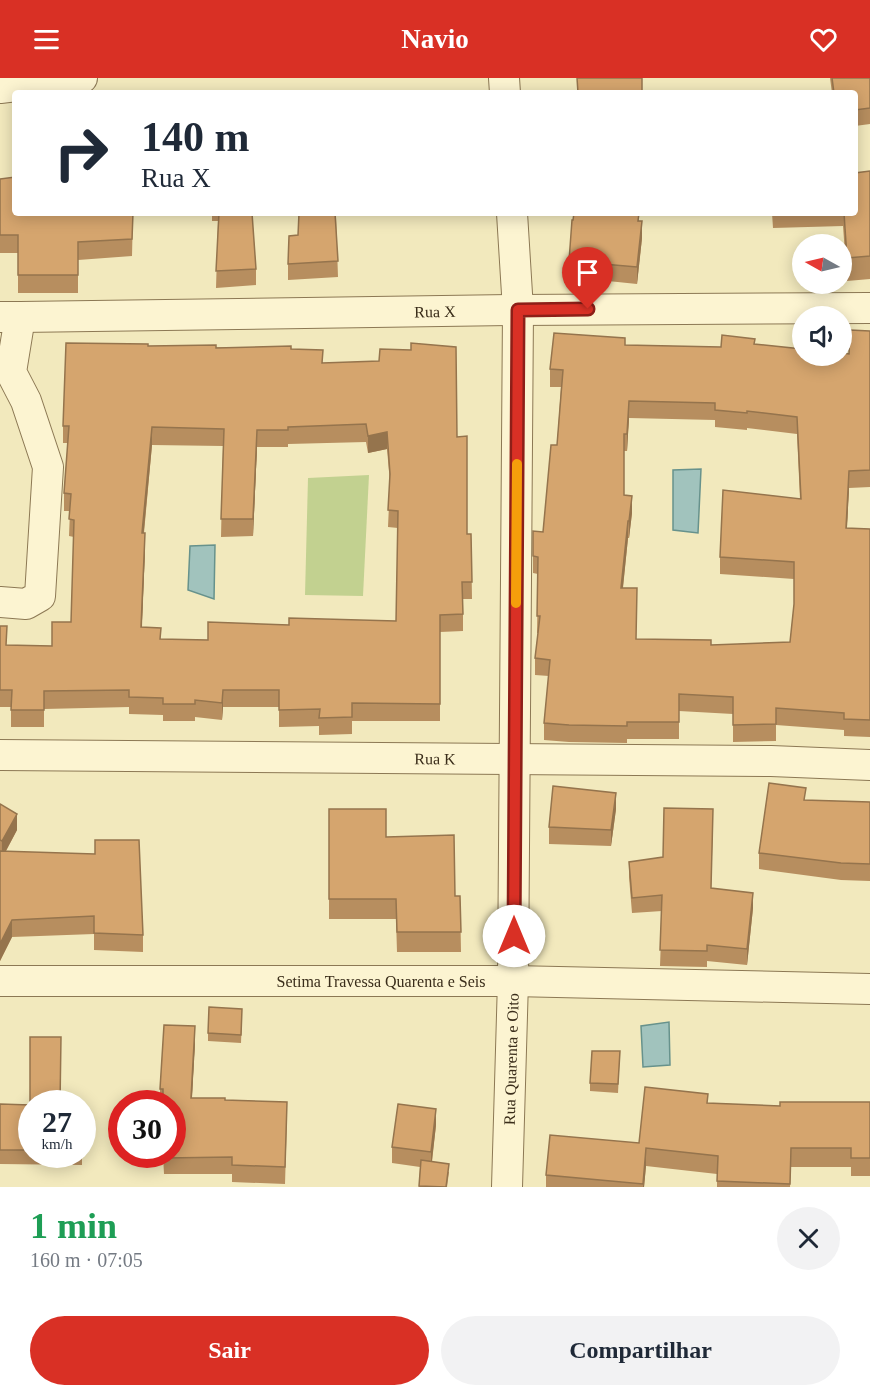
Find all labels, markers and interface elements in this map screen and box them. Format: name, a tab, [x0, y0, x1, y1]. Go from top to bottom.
icon: menu	[30, 23, 63, 56]
icon: heart	[807, 23, 840, 56]
text: Navio	[401, 24, 469, 54]
icon: right	[42, 114, 120, 192]
text: 140 m	[141, 114, 250, 160]
text: Rua X	[141, 163, 211, 193]
north arrow	[792, 234, 852, 294]
map controls	[792, 234, 852, 366]
pin	[562, 247, 613, 309]
icon: arrive	[571, 256, 604, 289]
street label: Rua X	[414, 302, 456, 320]
button: sound	[792, 306, 852, 366]
street label: Rua K	[414, 750, 456, 767]
position arrow	[482, 904, 546, 968]
street label: Setima Travessa Quarenta e Seis	[276, 973, 486, 990]
street label: Rua Quarenta e Oito	[500, 993, 521, 1125]
speed limit sign: 30	[108, 1090, 186, 1168]
text: 27	[42, 1105, 72, 1138]
text: km/h	[42, 1136, 72, 1152]
text: 1 min	[30, 1206, 117, 1246]
button: close	[777, 1207, 840, 1270]
text: 160 m · 07:05	[30, 1249, 143, 1271]
button: Sair	[30, 1316, 429, 1385]
button: Compartilhar	[441, 1316, 840, 1385]

